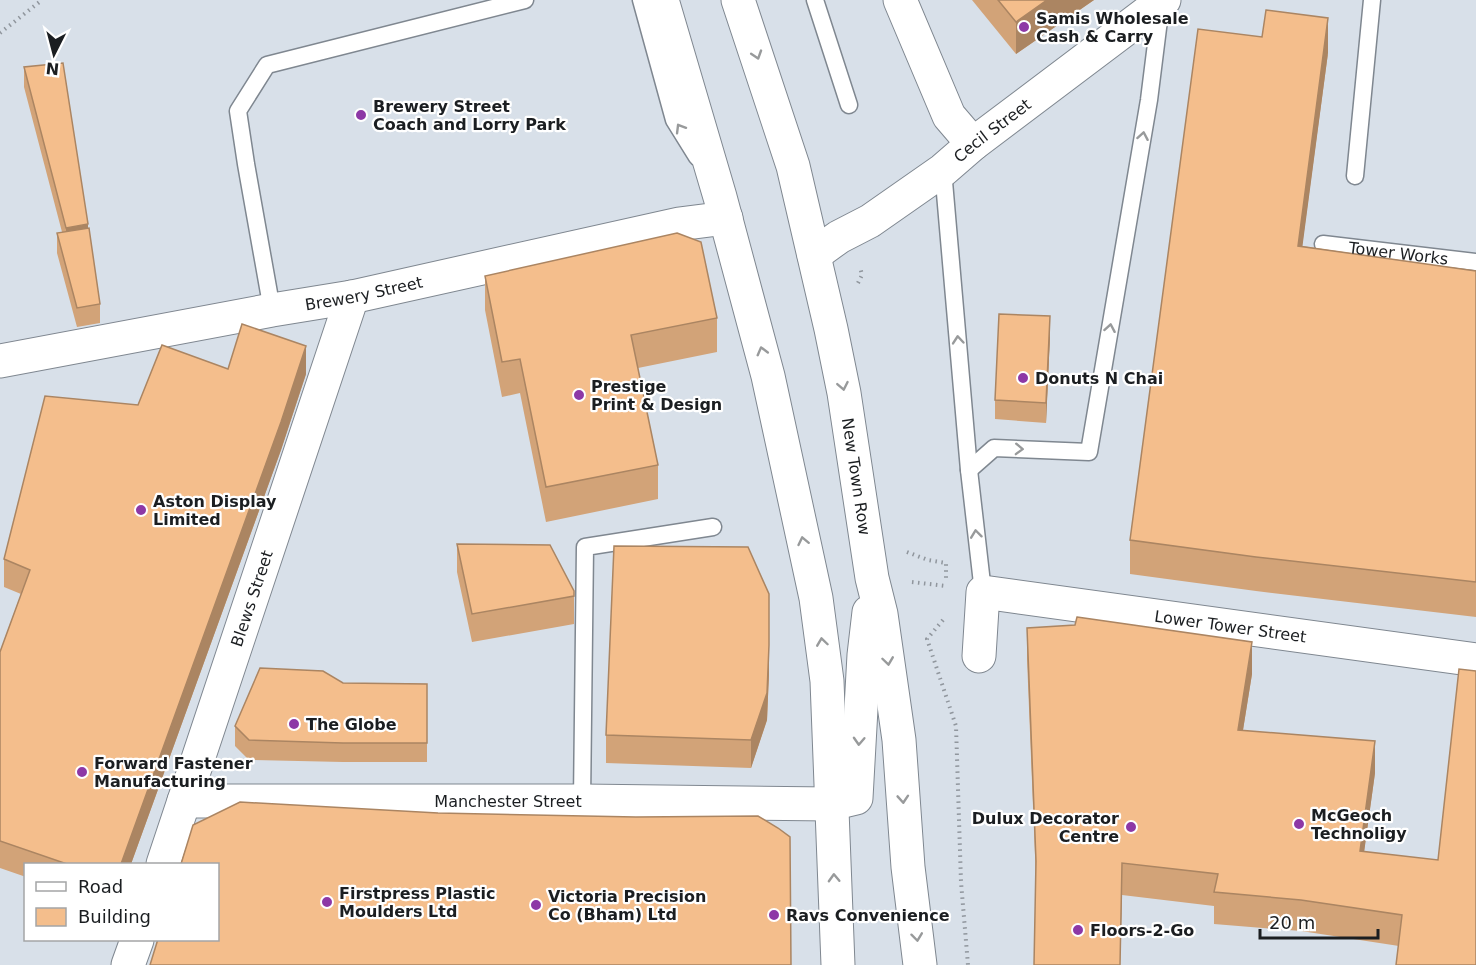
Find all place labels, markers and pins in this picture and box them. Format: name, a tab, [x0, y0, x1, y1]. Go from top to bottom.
place label: Samis Wholesale Cash & Carry	[1036, 9, 1189, 46]
marker: Samis Wholesale Cash & Carry	[1017, 20, 1031, 34]
place label: Brewery Street Coach and Lorry Park	[373, 97, 566, 134]
marker: Brewery Street Coach and Lorry Park	[354, 108, 368, 122]
place label: Donuts N Chai	[1035, 369, 1163, 388]
marker: Donuts N Chai	[1016, 371, 1030, 385]
place label: Prestige Print & Design	[591, 377, 722, 414]
marker: Prestige Print & Design	[572, 388, 586, 402]
place label: Aston Display Limited	[153, 492, 277, 529]
marker: Aston Display Limited	[134, 503, 148, 517]
place label: The Globe	[306, 715, 397, 734]
marker: The Globe	[287, 717, 301, 731]
place label: Forward Fastener Manufacturing	[94, 754, 253, 791]
marker: Forward Fastener Manufacturing	[75, 765, 89, 779]
place label: McGeoch Technoligy	[1311, 806, 1407, 843]
place label: Dulux Decorator Centre	[972, 809, 1119, 846]
marker: McGeoch Technoligy	[1292, 817, 1306, 831]
marker: Dulux Decorator Centre	[1124, 820, 1138, 834]
place label: Firstpress Plastic Moulders Ltd	[339, 884, 495, 921]
place label: Victoria Precision Co (Bham) Ltd	[548, 887, 706, 924]
marker: Firstpress Plastic Moulders Ltd	[320, 895, 334, 909]
marker: Victoria Precision Co (Bham) Ltd	[529, 898, 543, 912]
place label: Ravs Convenience	[786, 906, 950, 925]
marker: Ravs Convenience	[767, 908, 781, 922]
place label: Floors-2-Go	[1090, 921, 1194, 940]
marker: Floors-2-Go	[1071, 923, 1085, 937]

